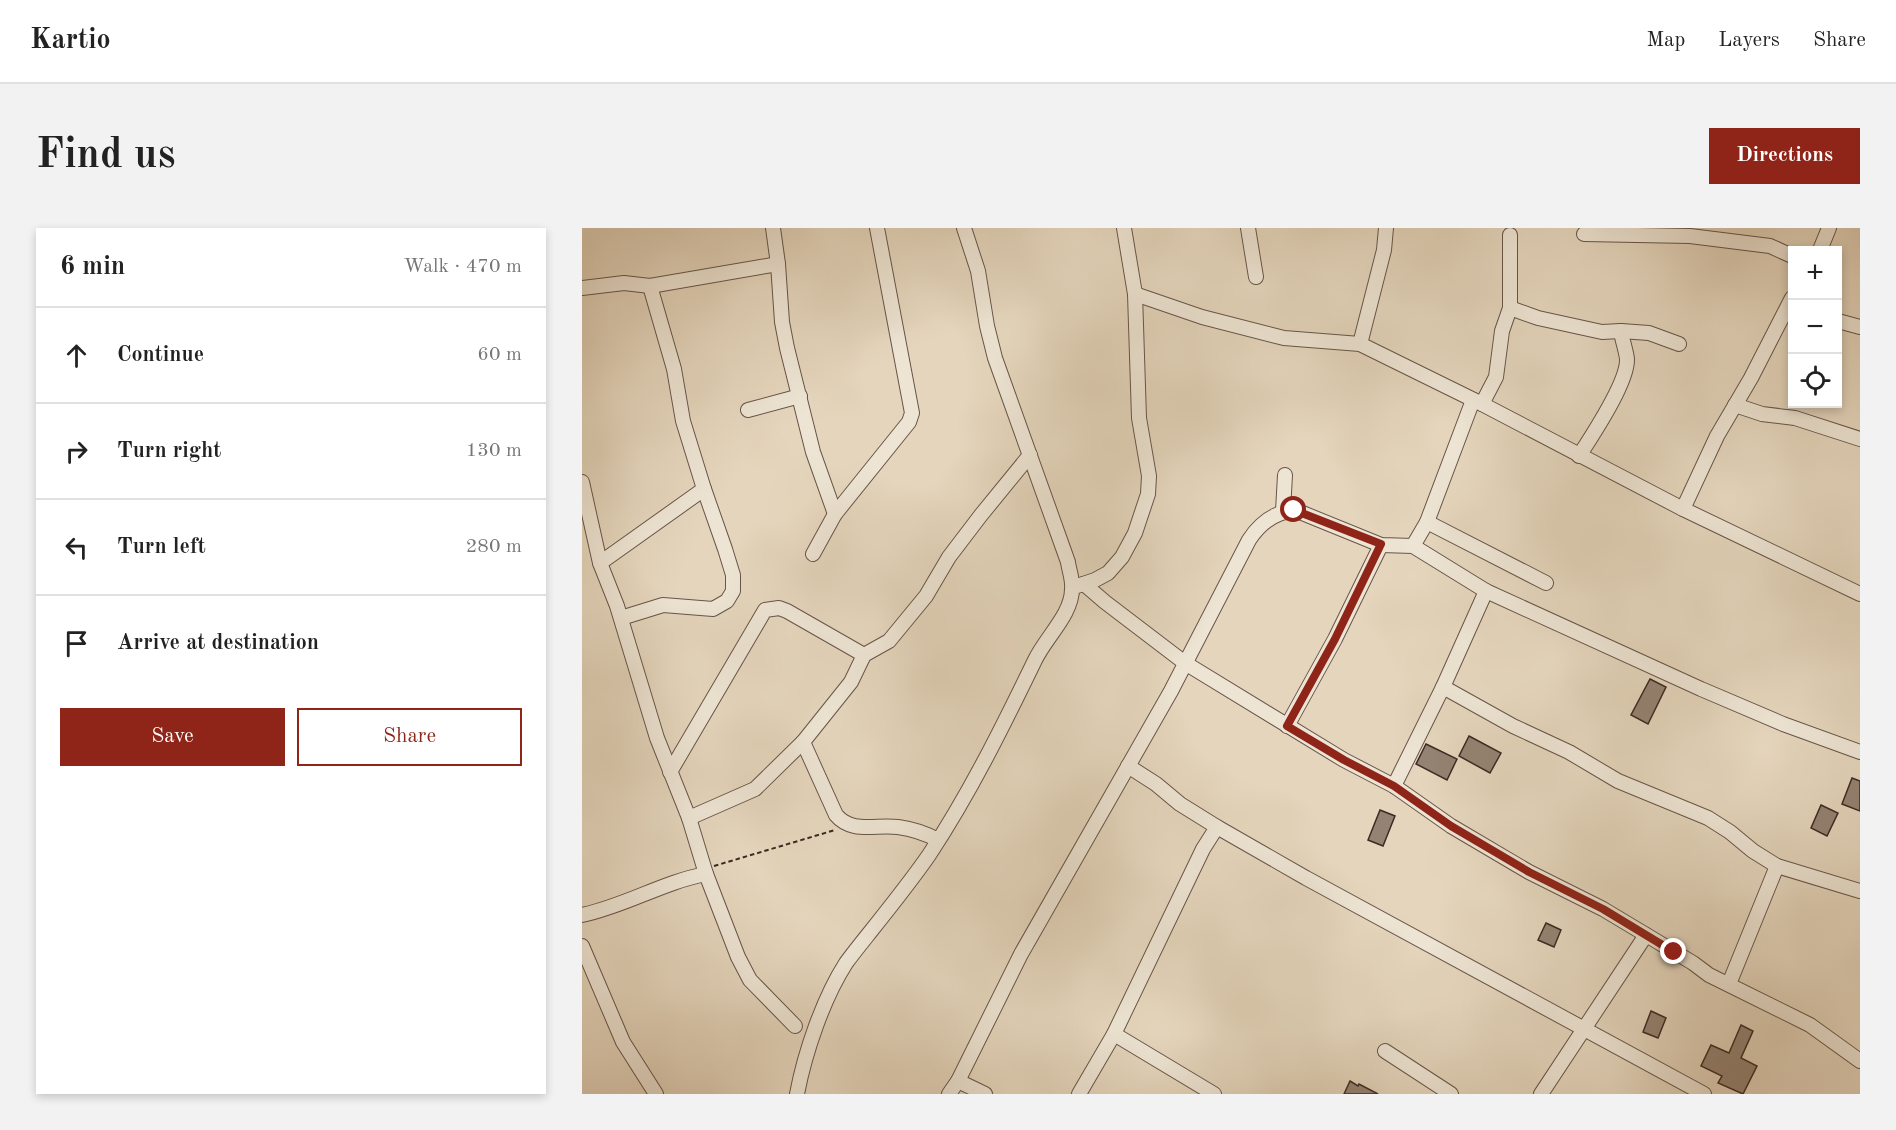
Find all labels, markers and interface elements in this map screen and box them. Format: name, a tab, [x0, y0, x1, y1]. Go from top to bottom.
text: Kartio	[30, 27, 111, 55]
text: Map	[1646, 30, 1685, 51]
text: Layers	[1718, 30, 1780, 51]
text: Share	[1813, 30, 1866, 51]
button: Directions	[1709, 128, 1860, 184]
text: Find us	[36, 135, 175, 177]
map controls	[1788, 246, 1842, 408]
button: +	[1788, 246, 1842, 300]
text: 6 min	[60, 254, 125, 280]
text: Walk · 470 m	[403, 257, 522, 277]
button: −	[1788, 300, 1842, 354]
icon: ahead	[60, 339, 93, 372]
text: Continue	[117, 344, 204, 366]
text: 60 m	[477, 345, 522, 365]
button: locate	[1788, 354, 1842, 408]
icon: right	[60, 435, 93, 468]
text: Turn right	[117, 440, 221, 462]
text: 130 m	[466, 441, 522, 461]
route start	[1280, 496, 1306, 522]
icon: left	[60, 531, 93, 564]
text: Turn left	[117, 536, 206, 558]
text: 280 m	[466, 537, 522, 557]
icon: arrive	[60, 627, 93, 660]
text: Arrive at destination	[117, 632, 319, 654]
button: Save	[60, 708, 285, 766]
button: Share	[297, 708, 522, 766]
route end	[1660, 938, 1686, 964]

